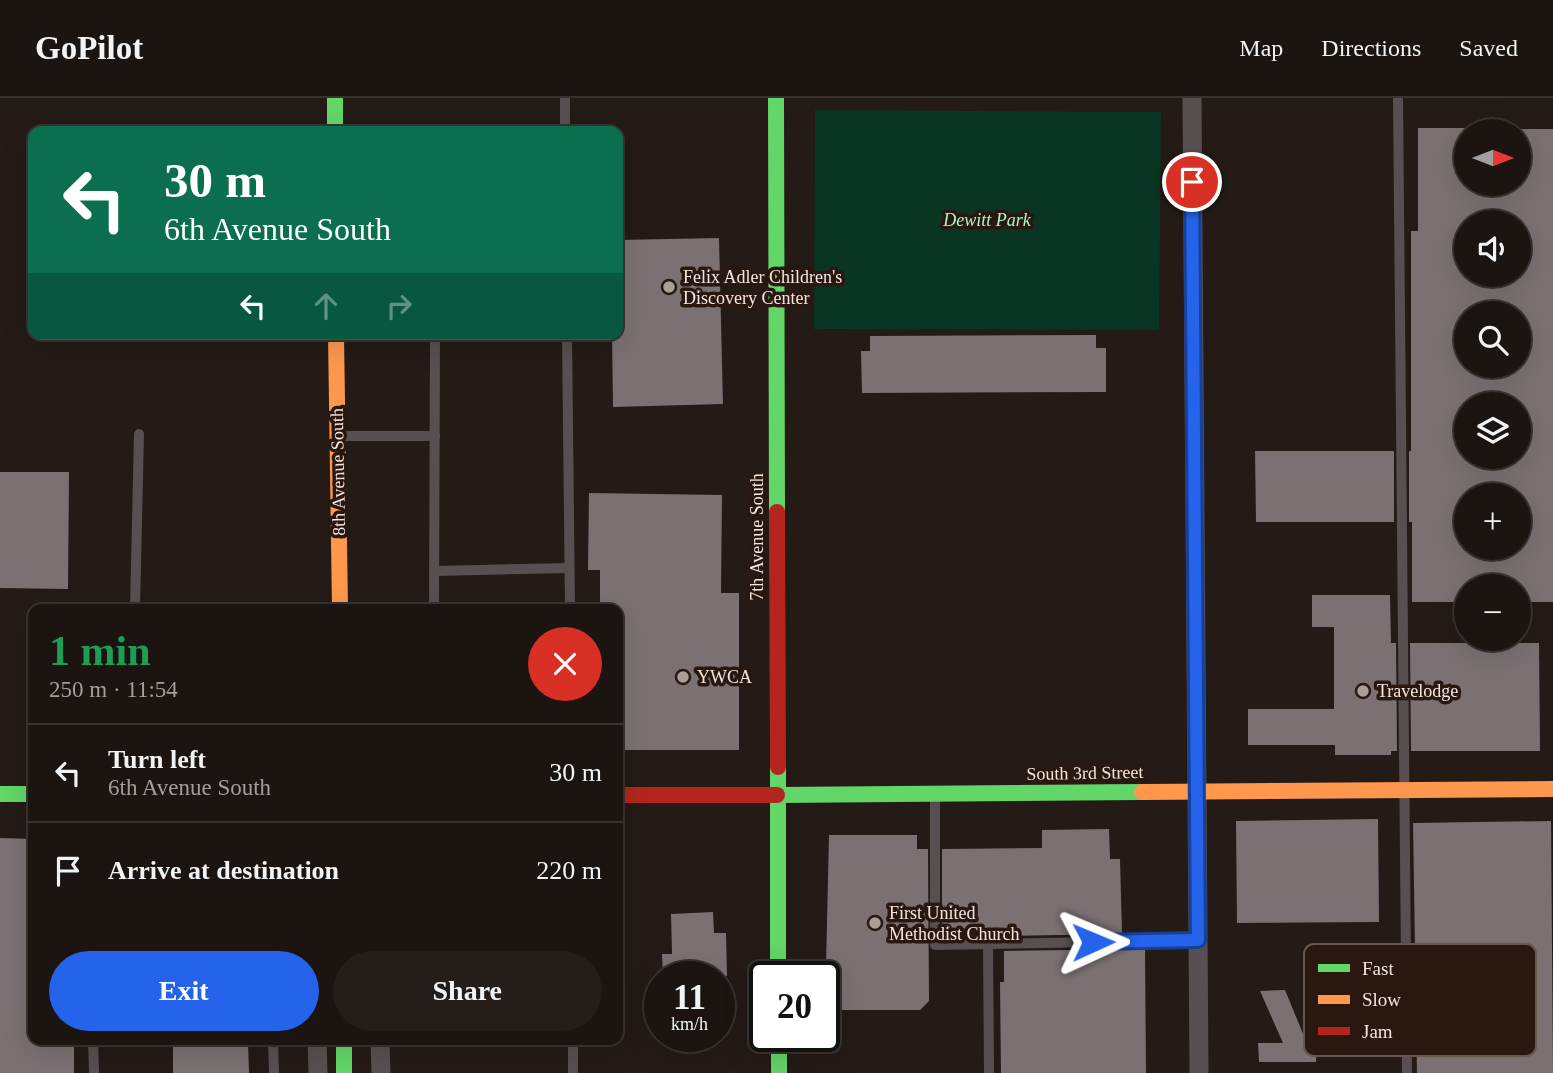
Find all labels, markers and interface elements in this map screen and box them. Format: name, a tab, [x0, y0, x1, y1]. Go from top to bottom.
text: GoPilot	[35, 30, 143, 66]
text: Map	[1239, 35, 1283, 61]
text: Directions	[1321, 35, 1421, 61]
text: Saved	[1459, 35, 1518, 61]
north arrow	[1454, 119, 1531, 196]
map controls	[1454, 119, 1531, 651]
pin	[1162, 152, 1222, 212]
text: 30 m	[164, 153, 266, 208]
icon: left	[49, 154, 140, 245]
icon: arrive	[1173, 163, 1211, 201]
park label: Dewitt Park	[942, 210, 1032, 230]
button: sound	[1454, 210, 1531, 287]
text: 6th Avenue South	[164, 211, 391, 247]
place label: Felix Adler Children's Discovery Center	[683, 267, 842, 308]
marker: Felix Adler Children's Discovery Center	[661, 279, 677, 295]
icon: left	[234, 287, 272, 325]
icon: ahead	[307, 287, 345, 325]
icon: right	[380, 287, 418, 325]
button: search	[1454, 301, 1531, 378]
button: layers	[1454, 392, 1531, 469]
street label: 8th Avenue South	[327, 408, 349, 536]
street label: 7th Avenue South	[747, 473, 767, 601]
button: +	[1454, 483, 1531, 560]
button: −	[1454, 574, 1531, 651]
button: close	[528, 627, 602, 701]
text: 1 min	[49, 628, 151, 674]
place label: YWCA	[697, 667, 752, 687]
marker: YWCA	[675, 669, 691, 685]
text: 250 m · 11:54	[49, 677, 178, 702]
place label: Travelodge	[1377, 681, 1458, 701]
marker: Travelodge	[1355, 683, 1371, 699]
text: Turn left	[108, 745, 206, 774]
icon: left	[49, 754, 87, 792]
text: 30 m	[549, 758, 602, 787]
street label: South 3rd Street	[1026, 762, 1144, 784]
text: 6th Avenue South	[108, 775, 271, 800]
icon: arrive	[49, 852, 87, 890]
text: Arrive at destination	[108, 856, 339, 885]
text: 220 m	[536, 856, 602, 885]
place label: First United Methodist Church	[889, 903, 1020, 944]
position arrow	[1056, 905, 1130, 979]
marker: First United Methodist Church	[867, 915, 883, 931]
legend	[1304, 944, 1536, 1056]
button: Exit	[49, 951, 319, 1031]
button: Share	[333, 951, 602, 1031]
text: Fast	[1362, 958, 1394, 979]
speed limit sign: 20	[749, 961, 840, 1052]
text: 11	[673, 978, 706, 1017]
text: Slow	[1362, 989, 1401, 1010]
text: km/h	[671, 1014, 708, 1034]
text: Jam	[1362, 1021, 1393, 1042]

